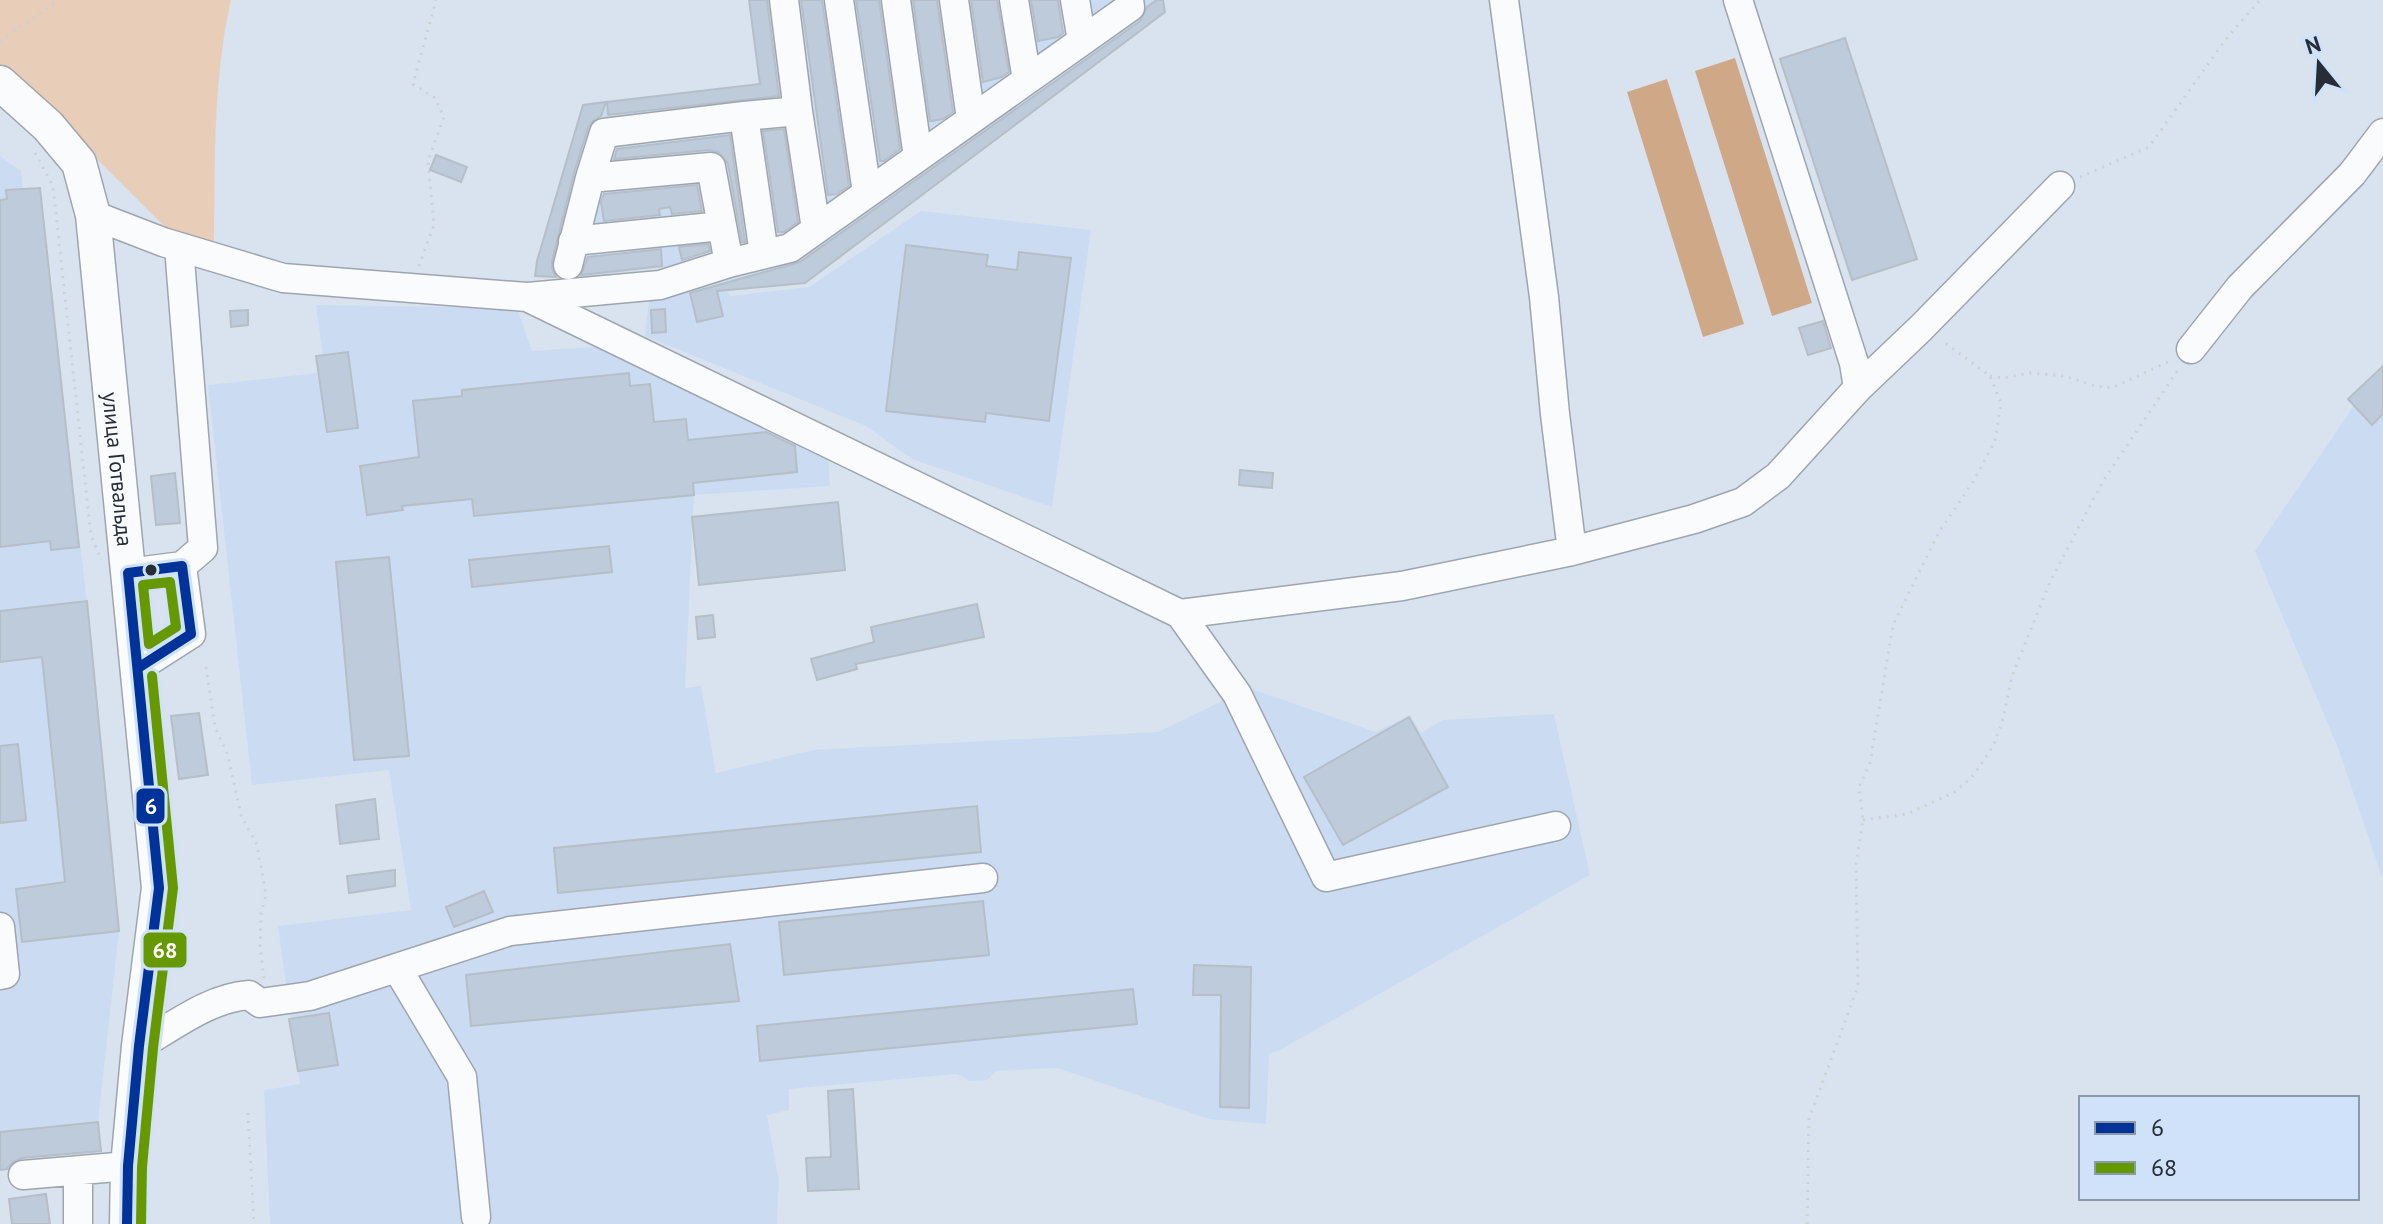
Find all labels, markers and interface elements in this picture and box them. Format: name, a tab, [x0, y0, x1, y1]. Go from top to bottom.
north arrow	[2279, 24, 2359, 104]
text: N	[2302, 29, 2324, 61]
street label: улица Готвальда	[96, 391, 139, 548]
unlabelled marker	[143, 562, 159, 578]
line badge: 6	[135, 787, 166, 825]
text: 6	[145, 792, 157, 820]
line badge: 68	[142, 931, 188, 969]
text: 68	[153, 936, 177, 964]
legend	[2079, 1096, 2359, 1200]
text: 6	[2151, 1112, 2164, 1143]
text: 68	[2151, 1152, 2177, 1183]

